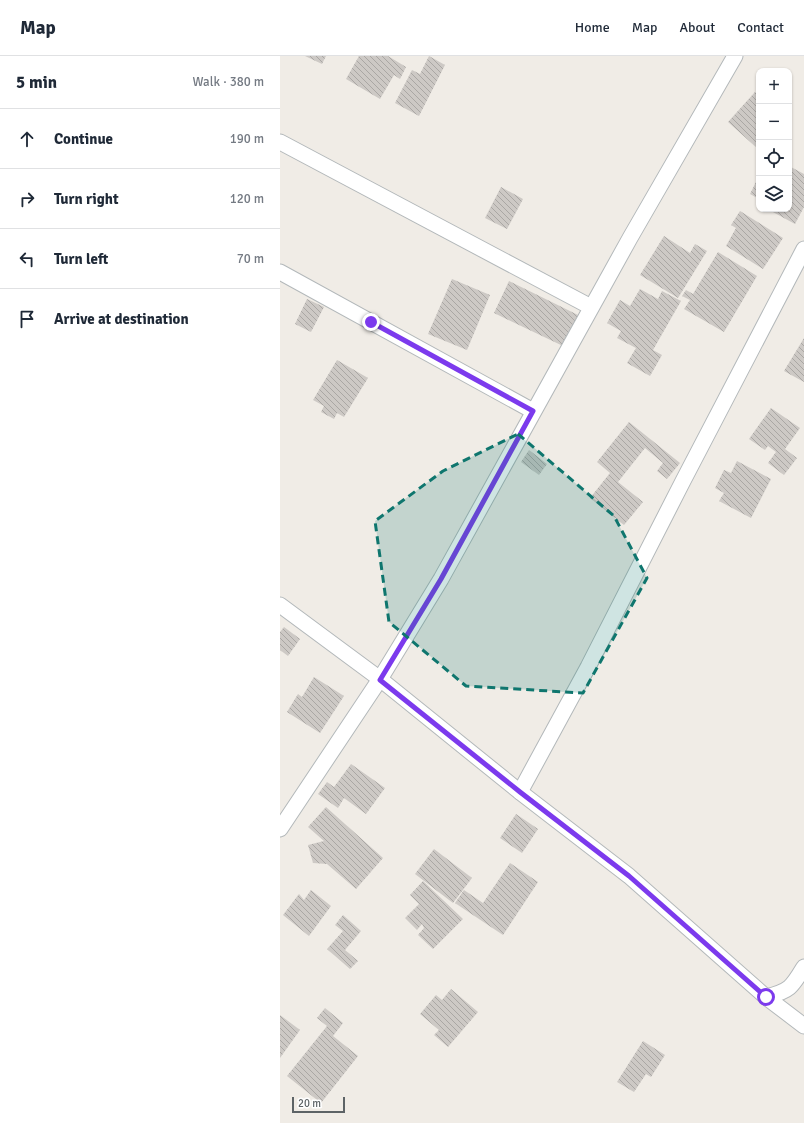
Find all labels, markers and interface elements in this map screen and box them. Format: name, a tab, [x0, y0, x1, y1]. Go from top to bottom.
text: Map	[20, 16, 56, 40]
text: Home	[575, 19, 610, 36]
text: Map	[632, 19, 657, 36]
text: About	[679, 19, 715, 36]
text: Contact	[737, 19, 784, 36]
map controls	[756, 68, 792, 212]
button: +	[756, 68, 792, 104]
text: 5 min	[16, 72, 57, 93]
text: Walk · 380 m	[193, 74, 264, 90]
button: −	[756, 104, 792, 140]
icon: ahead	[16, 128, 38, 150]
text: Continue	[54, 130, 113, 148]
text: 190 m	[230, 131, 264, 147]
button: locate	[756, 140, 792, 176]
button: layers	[756, 176, 792, 212]
icon: right	[16, 188, 38, 210]
text: Turn right	[54, 190, 119, 208]
text: 120 m	[230, 191, 264, 207]
icon: left	[16, 248, 38, 270]
text: Turn left	[54, 250, 108, 268]
text: 70 m	[237, 251, 264, 267]
icon: arrive	[16, 308, 38, 330]
text: Arrive at destination	[54, 310, 189, 328]
route end	[362, 313, 380, 331]
route start	[757, 988, 775, 1006]
scale bar	[292, 1095, 345, 1114]
text: 20 m	[298, 1097, 321, 1110]

